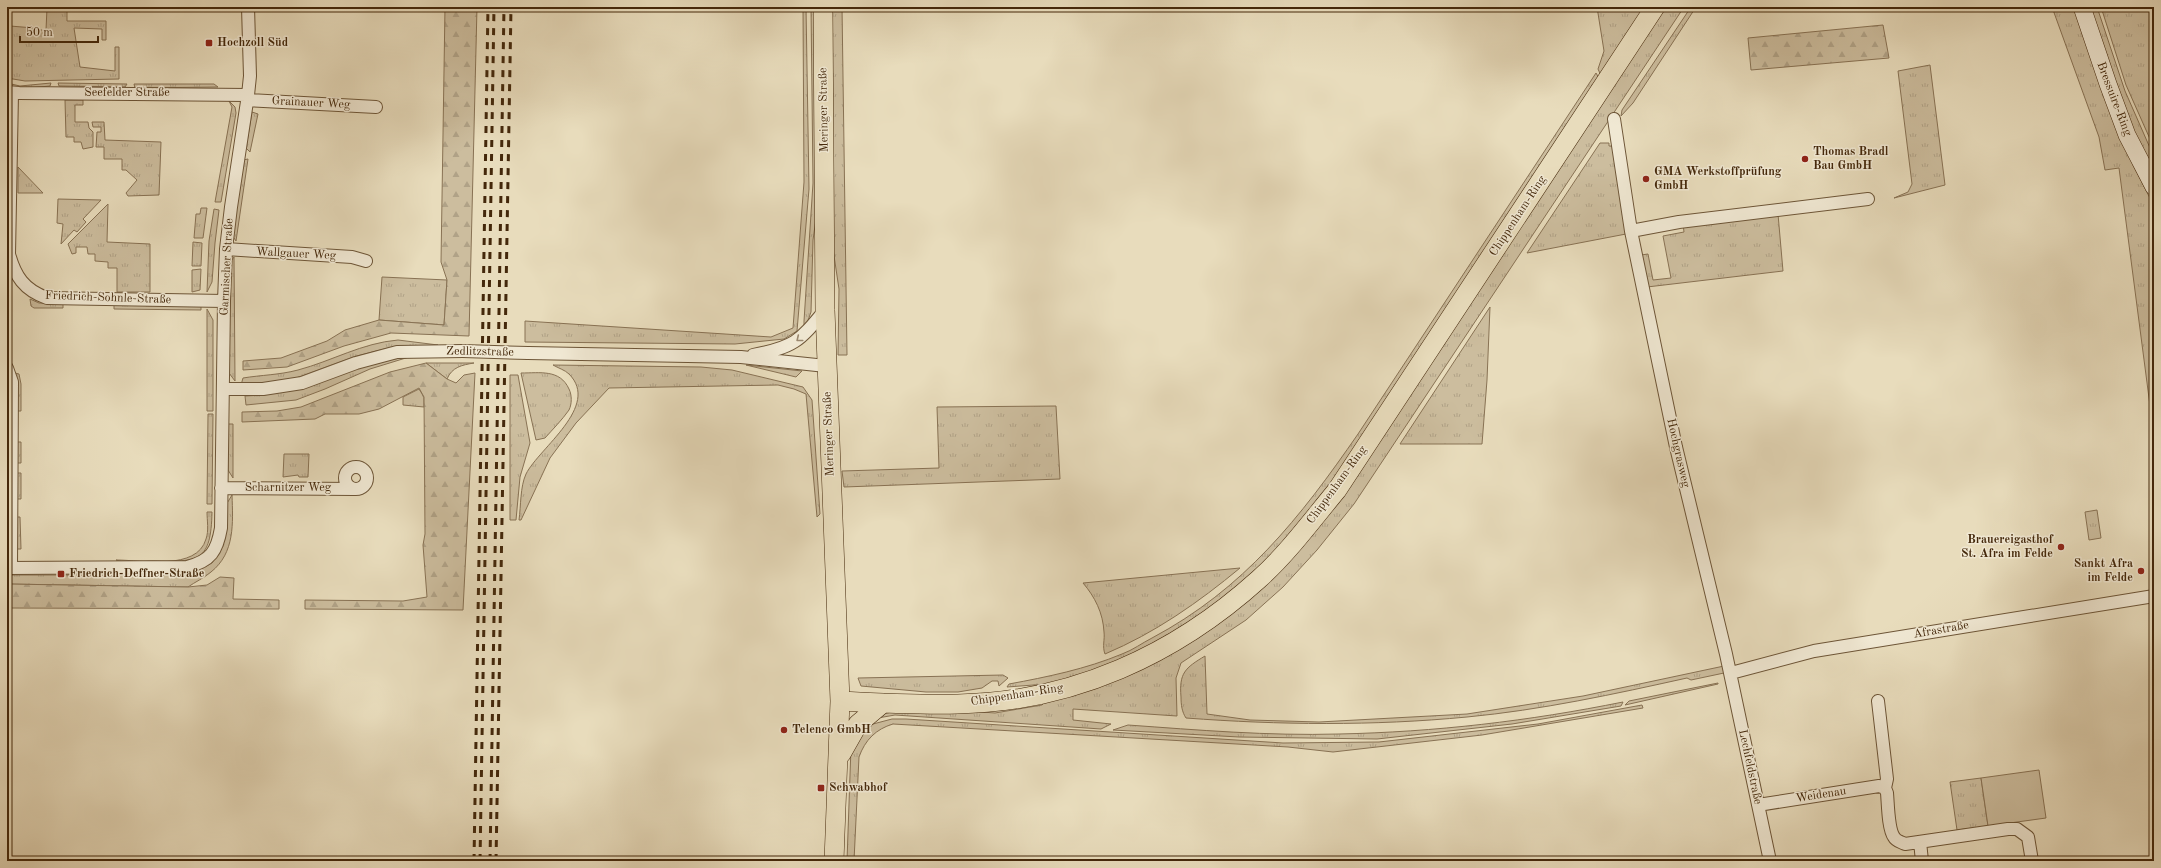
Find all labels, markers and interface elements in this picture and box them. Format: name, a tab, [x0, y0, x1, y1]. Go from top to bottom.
scale bar	[20, 18, 98, 44]
text: 50 m	[26, 26, 53, 39]
place label: Hochzoll Süd	[217, 37, 289, 49]
marker: Hochzoll Süd	[204, 38, 214, 48]
street label: Bressuire-Ring	[2094, 60, 2134, 138]
street label: Meringer Straße	[817, 67, 831, 153]
street label: Seefelder Straße	[84, 87, 170, 99]
street label: Grainauer Weg	[271, 95, 351, 111]
place label: Thomas Bradl Bau GmbH	[1813, 146, 1889, 172]
marker: Thomas Bradl Bau GmbH	[1800, 154, 1810, 164]
place label: GMA Werkstoffprüfung GmbH	[1654, 166, 1782, 192]
street label: Chippenham-Ring	[1488, 173, 1549, 258]
marker: GMA Werkstoffprüfung GmbH	[1641, 174, 1651, 184]
street label: Garmischer Straße	[218, 218, 236, 316]
street label: Wallgauer Weg	[255, 246, 337, 262]
street label: Friedrich-Sohnle-Straße	[45, 290, 172, 306]
one-way arrow	[797, 334, 804, 341]
street label: Zedlitzstraße	[446, 345, 514, 359]
street label: Meringer Straße	[822, 391, 836, 477]
street label: Hochgrasweg	[1664, 417, 1692, 489]
street label: Chippenham-Ring	[1305, 443, 1370, 526]
street label: Scharnitzer Weg	[245, 482, 332, 494]
place label: Brauereigasthof St. Afra im Felde	[1961, 534, 2054, 560]
marker: Brauereigasthof St. Afra im Felde	[2056, 542, 2066, 552]
place label: Sankt Afra im Felde	[2074, 558, 2133, 584]
marker: Sankt Afra im Felde	[2136, 566, 2146, 576]
place label: Friedrich-Deffner-Straße	[69, 568, 205, 580]
marker: Friedrich-Deffner-Straße	[56, 569, 66, 579]
street label: Afrastraße	[1912, 619, 1970, 641]
street label: Chippenham-Ring	[970, 682, 1065, 708]
place label: Telenco GmbH	[792, 724, 871, 736]
marker: Telenco GmbH	[779, 725, 789, 735]
street label: Lechfeldstraße	[1736, 728, 1764, 806]
place label: Schwabhof	[829, 782, 888, 794]
marker: Schwabhof	[816, 783, 826, 793]
street label: Weidenau	[1795, 785, 1848, 805]

